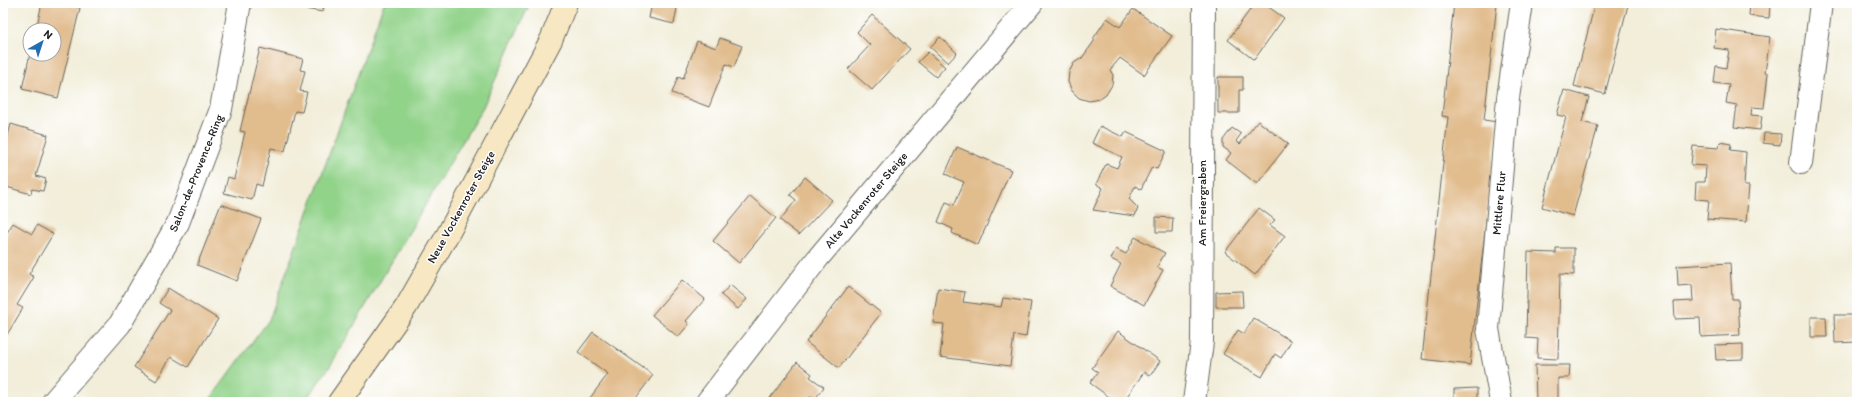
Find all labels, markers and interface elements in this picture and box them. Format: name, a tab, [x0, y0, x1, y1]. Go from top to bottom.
north arrow	[22, 22, 62, 62]
text: N	[41, 27, 55, 42]
street label: Salon-de-Provence-Ring	[166, 111, 226, 234]
street label: Neue Vockenroter Steige	[424, 148, 498, 266]
street label: Alte Vockenroter Steige	[822, 149, 911, 251]
street label: Am Freiergraben	[1195, 160, 1209, 246]
street label: Mittlere Flur	[1489, 170, 1509, 236]

